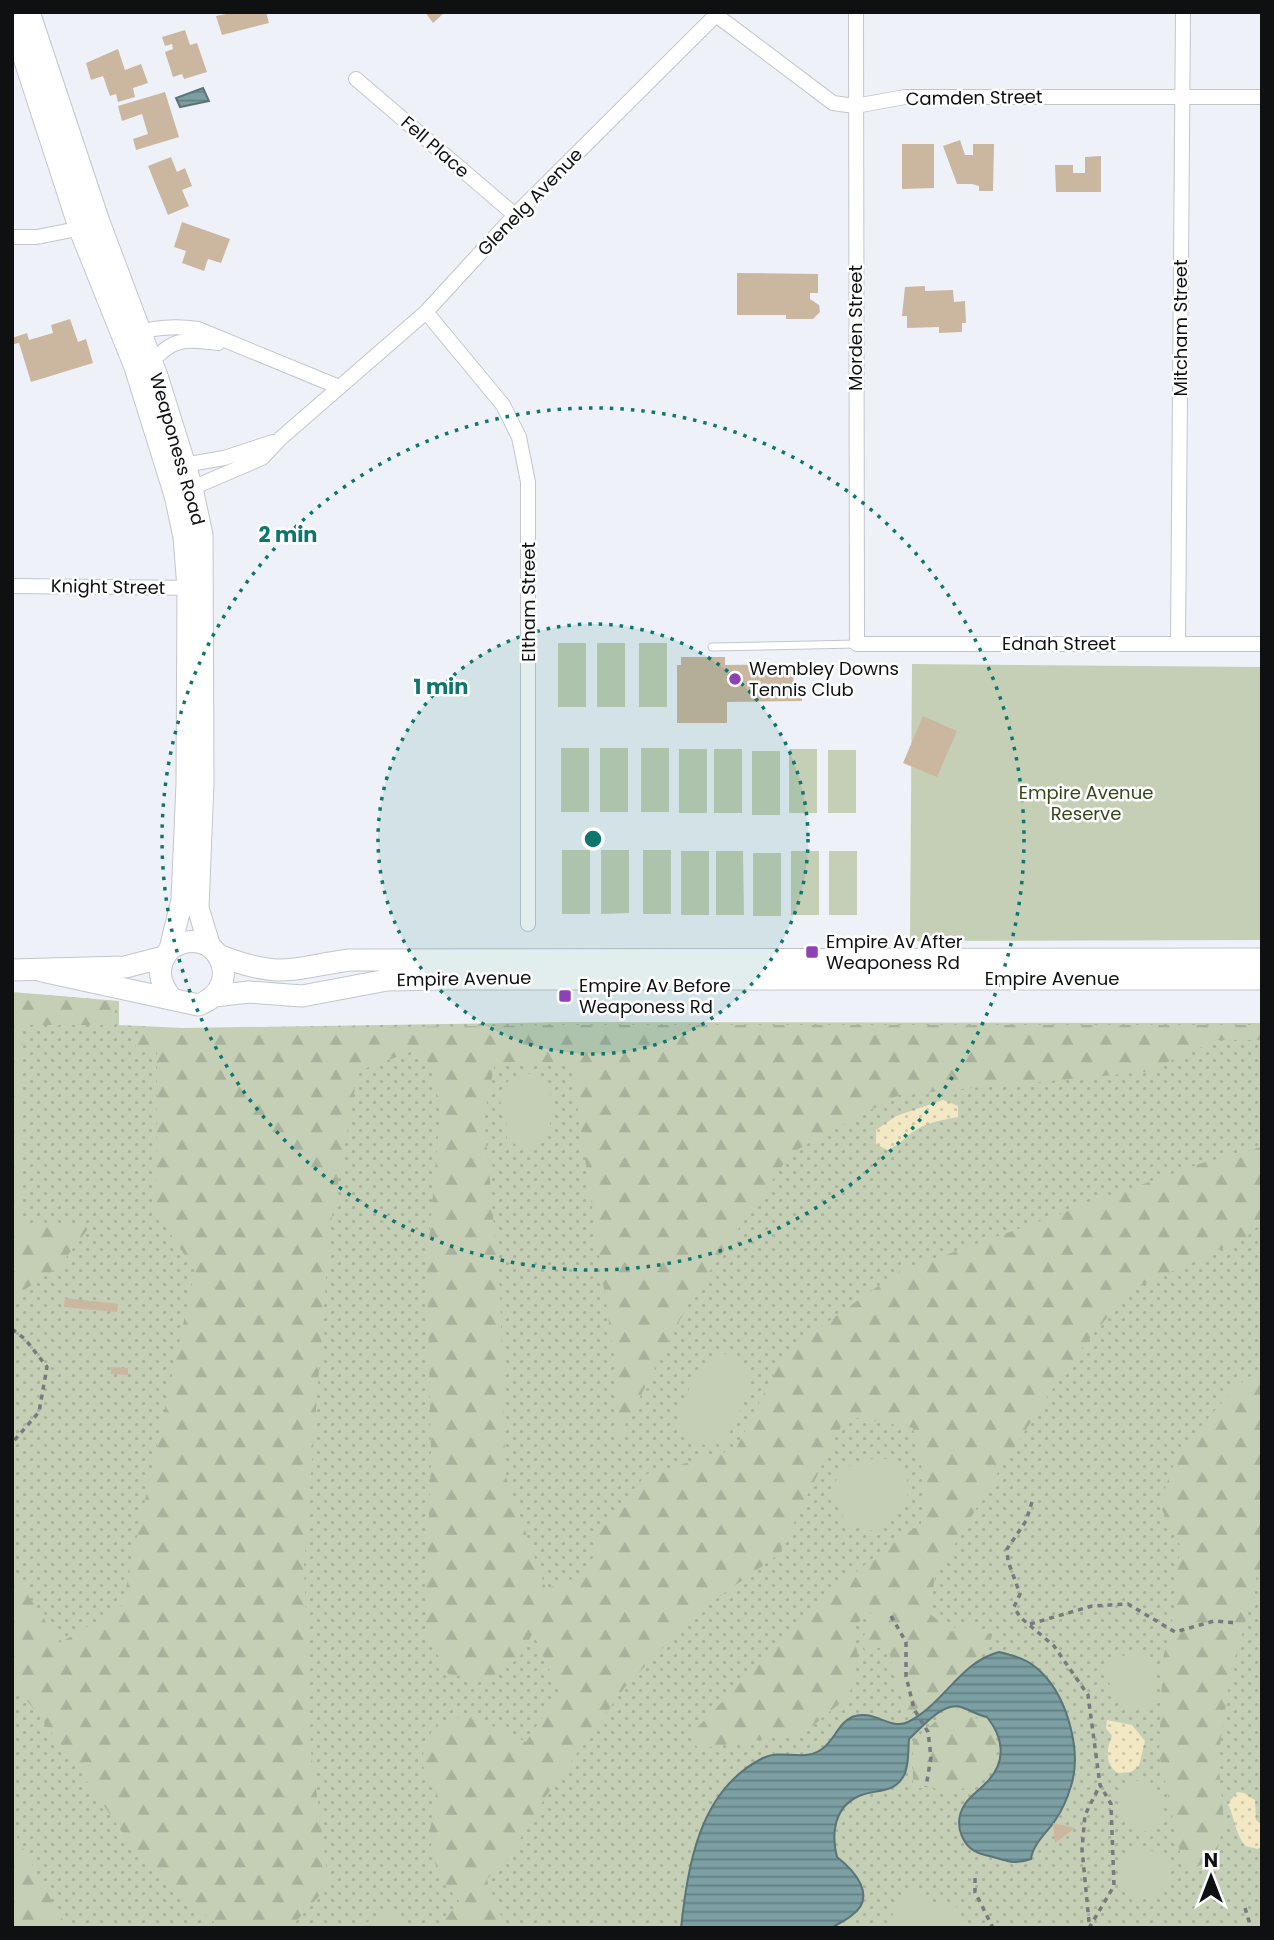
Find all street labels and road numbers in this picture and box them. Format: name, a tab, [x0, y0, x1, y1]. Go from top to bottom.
street label: Camden Street	[905, 84, 1043, 111]
street label: Fell Place	[396, 110, 475, 183]
street label: Glenelg Avenue	[472, 142, 588, 261]
street label: Mitcham Street	[1168, 259, 1193, 397]
street label: Morden Street	[843, 265, 868, 391]
street label: Weaponess Road	[144, 370, 211, 528]
street label: Eltham Street	[516, 542, 541, 662]
street label: Knight Street	[51, 573, 165, 600]
street label: Ednah Street	[1002, 631, 1116, 656]
street label: Empire Avenue	[396, 965, 532, 992]
street label: Empire Avenue	[985, 966, 1119, 991]

